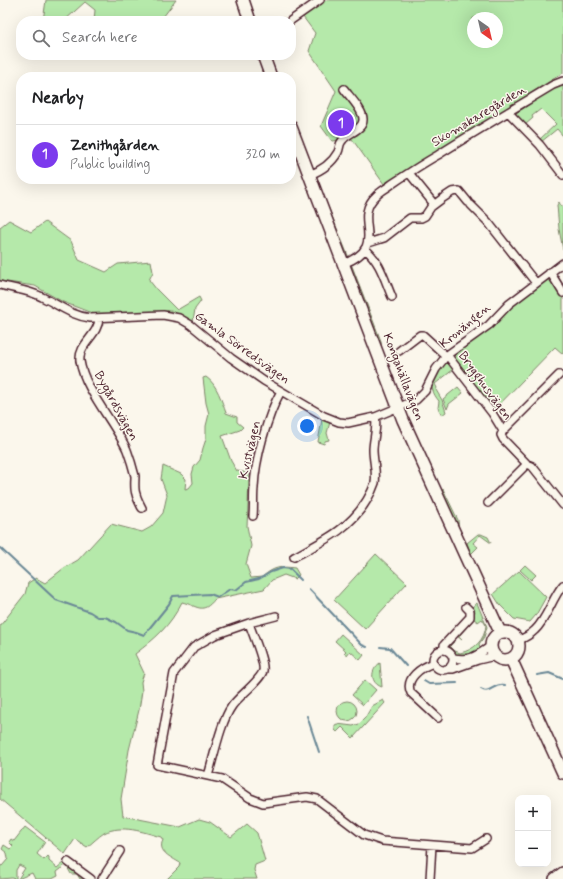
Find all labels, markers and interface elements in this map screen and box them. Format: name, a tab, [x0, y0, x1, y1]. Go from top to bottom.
north arrow	[467, 12, 503, 48]
search box	[16, 16, 296, 60]
icon: search	[30, 27, 52, 49]
text: Search here	[62, 28, 138, 48]
street label: Skomakaregården	[429, 81, 530, 152]
text: Nearby	[32, 87, 84, 109]
pin: 1	[328, 108, 354, 138]
text: Zenithgården	[70, 136, 160, 156]
text: 1	[42, 146, 48, 163]
text: 320 m	[246, 146, 280, 163]
text: Public building	[70, 156, 150, 173]
street label: Kronängen	[436, 300, 495, 354]
street label: Gamla Sörredsvägen	[191, 308, 293, 388]
street label: Kongahällavägen	[378, 331, 427, 424]
street label: Brygghusvägen	[453, 348, 516, 425]
street label: Bygårdsvägen	[89, 368, 142, 444]
your location	[297, 416, 317, 436]
street label: Kvistvägen	[235, 419, 265, 481]
map controls	[515, 795, 551, 867]
button: +	[515, 795, 551, 831]
button: −	[515, 831, 551, 867]

